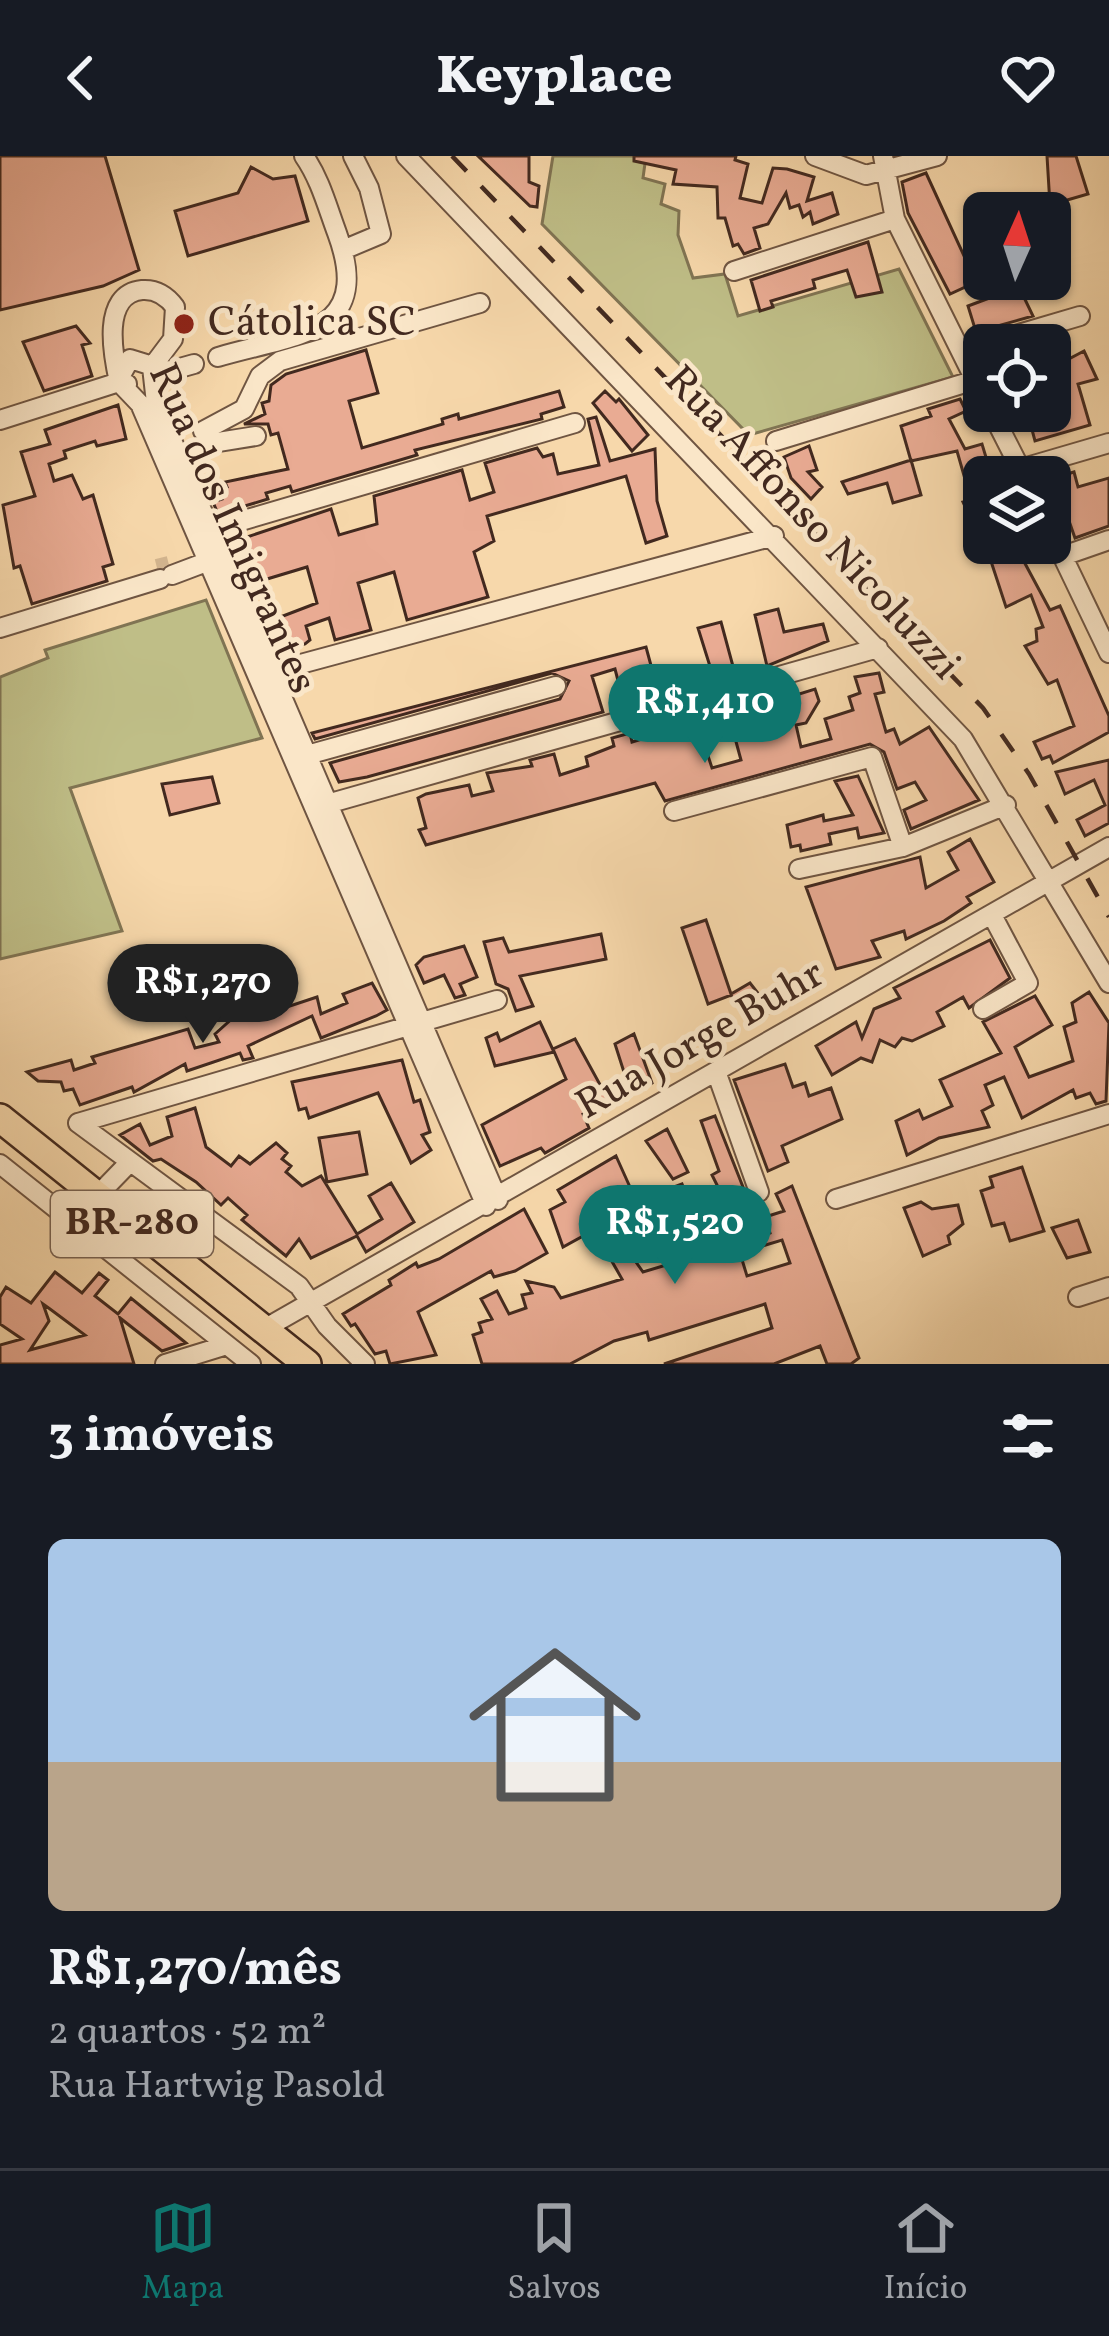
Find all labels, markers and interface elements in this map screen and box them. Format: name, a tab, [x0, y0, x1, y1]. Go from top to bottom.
text: Keyplace	[436, 41, 673, 116]
icon: back	[48, 45, 114, 111]
icon: heart	[995, 45, 1061, 111]
north arrow	[963, 192, 1071, 300]
map controls	[963, 192, 1071, 564]
place label: Cátolica SC	[208, 295, 416, 354]
marker: Cátolica SC	[171, 311, 197, 337]
button: locate	[963, 324, 1071, 432]
street label: Rua dos Imigrantes	[132, 354, 330, 704]
street label: Rua Affonso Nicoluzzi	[649, 354, 973, 694]
button: layers	[963, 456, 1071, 564]
pin: R$1,410	[594, 664, 816, 766]
text: R$1,410	[635, 676, 775, 730]
pin: R$1,270	[92, 944, 314, 1046]
street label: Rua Jorge Buhr	[566, 946, 836, 1136]
text: R$1,270	[134, 956, 272, 1010]
pin: R$1,520	[564, 1185, 786, 1287]
road number: BR-280	[51, 1191, 213, 1257]
text: R$1,520	[606, 1197, 744, 1251]
text: 3 imóveis	[48, 1401, 274, 1472]
icon: filters	[995, 1403, 1061, 1469]
icon: home	[447, 1617, 663, 1833]
text: R$1,270/mês	[48, 1935, 342, 2006]
text: 2 quartos · 52 m²	[48, 2006, 326, 2060]
text: Rua Hartwig Pasold	[48, 2060, 385, 2114]
tab: Mapa	[142, 2195, 224, 2313]
tab: Salvos	[507, 2195, 601, 2313]
tab: Início	[884, 2195, 967, 2313]

